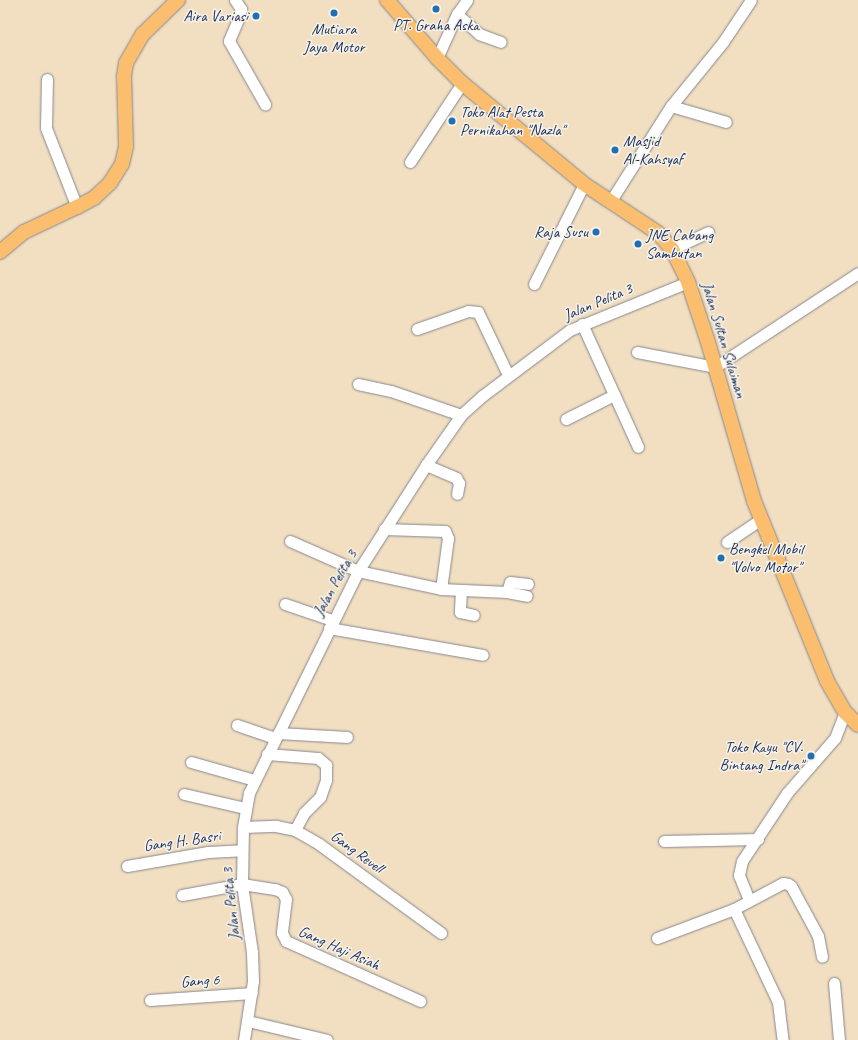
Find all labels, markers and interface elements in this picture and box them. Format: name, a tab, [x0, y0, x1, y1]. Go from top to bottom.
marker: PT. Graha Aska	[431, 4, 441, 14]
place label: Aira Variasi	[183, 6, 248, 26]
marker: Mutiara Jaya Motor	[329, 8, 339, 18]
marker: Aira Variasi	[251, 11, 261, 21]
place label: PT. Graha Aska	[393, 15, 479, 35]
place label: Mutiara Jaya Motor	[303, 19, 365, 57]
place label: Toko Alat Pesta Pernikahan "Nazla"	[460, 102, 564, 140]
marker: Toko Alat Pesta Pernikahan "Nazla"	[447, 116, 457, 126]
place label: Masjid Al-Kahsyaf	[623, 131, 683, 169]
marker: Masjid Al-Kahsyaf	[610, 145, 620, 155]
place label: Raja Susu	[534, 222, 588, 242]
place label: JNE Cabang Sambutan	[646, 225, 713, 263]
marker: Raja Susu	[591, 227, 601, 237]
marker: JNE Cabang Sambutan	[633, 239, 643, 249]
street label: Jalan Pelita 3	[561, 279, 635, 325]
street label: Jalan Sultan Sulaiman	[697, 280, 751, 400]
place label: Bengkel Mobil "Volvo Motor"	[729, 539, 803, 577]
street label: Jalan Pelita 3	[309, 546, 361, 620]
marker: Bengkel Mobil "Volvo Motor"	[716, 553, 726, 563]
place label: Toko Kayu "CV. Bintang Indra"	[720, 737, 803, 775]
marker: Toko Kayu "CV. Bintang Indra"	[806, 751, 816, 761]
street label: Gang H. Basri	[142, 826, 222, 856]
street label: Gang Revell	[327, 826, 387, 878]
street label: Jalan Pelita 3	[218, 867, 244, 941]
street label: Gang Haji Asiah	[295, 921, 383, 975]
street label: Gang 6	[180, 970, 220, 992]

